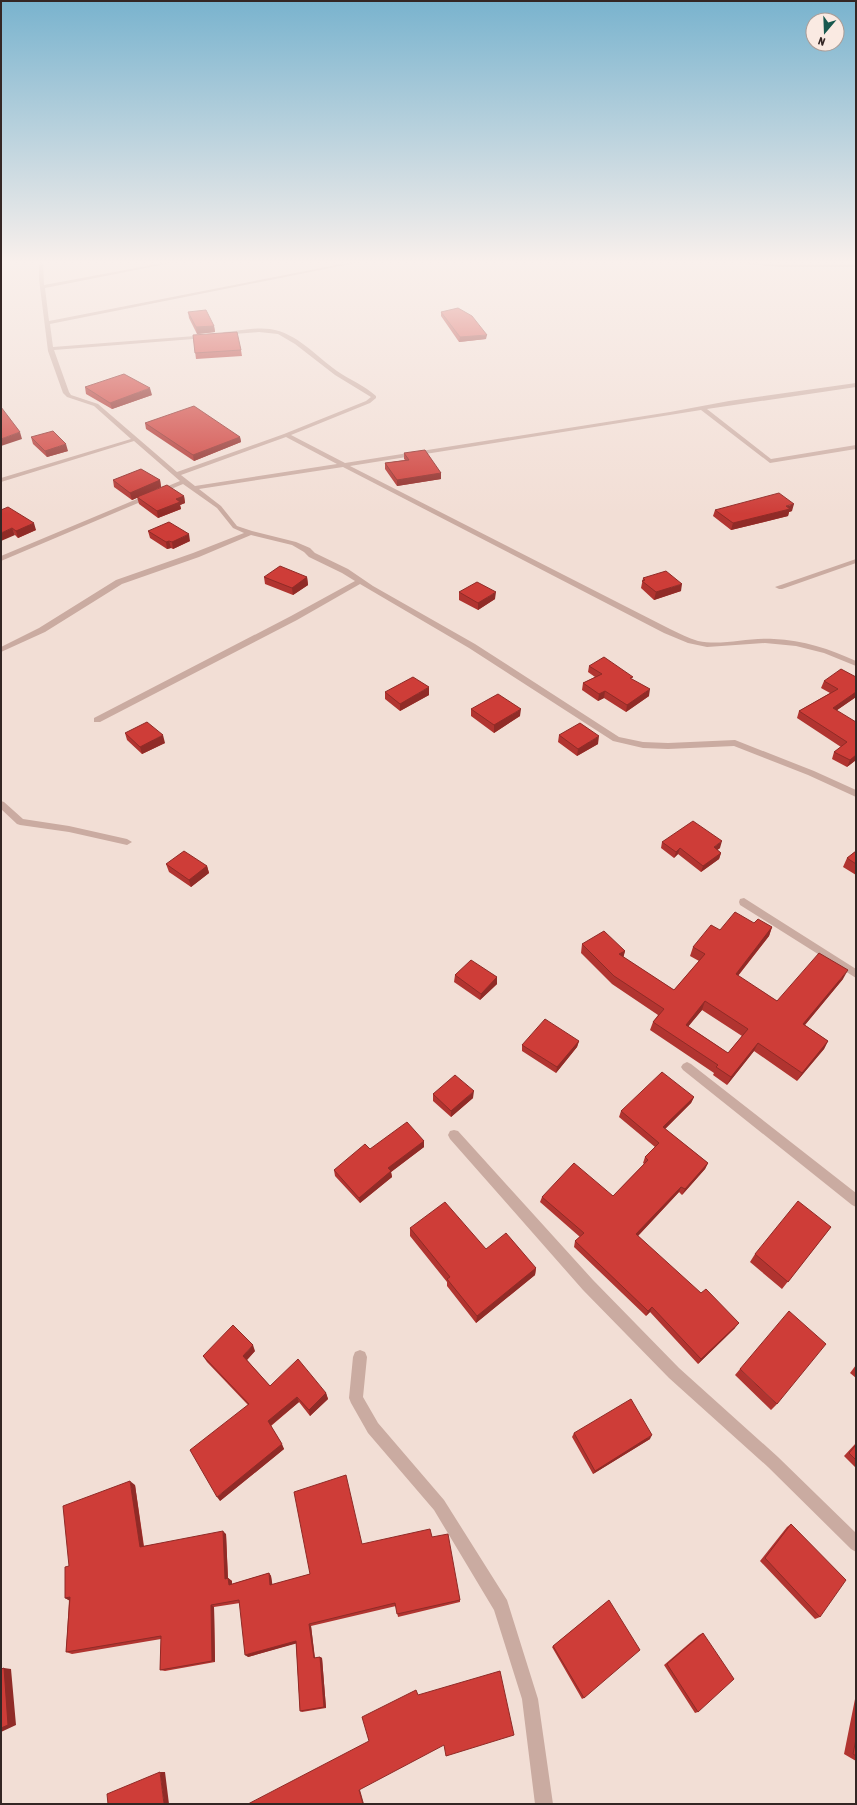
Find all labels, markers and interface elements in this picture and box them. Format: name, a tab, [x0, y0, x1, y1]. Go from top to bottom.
north arrow	[805, 12, 845, 52]
text: N	[817, 35, 827, 48]

